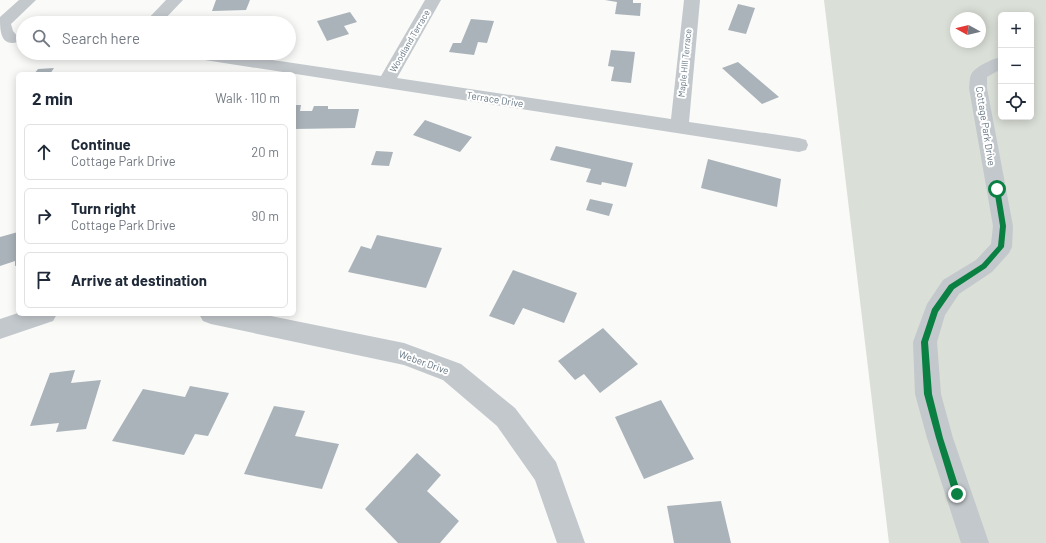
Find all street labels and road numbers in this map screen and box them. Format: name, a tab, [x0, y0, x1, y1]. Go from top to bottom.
street label: Woodland Terrace	[387, 7, 432, 74]
street label: Maple HIll Terrace	[675, 28, 694, 98]
street label: Cottage Park Drive	[974, 85, 998, 167]
street label: Terrace Drive	[466, 89, 524, 109]
street label: Weber Drive	[397, 347, 451, 377]

